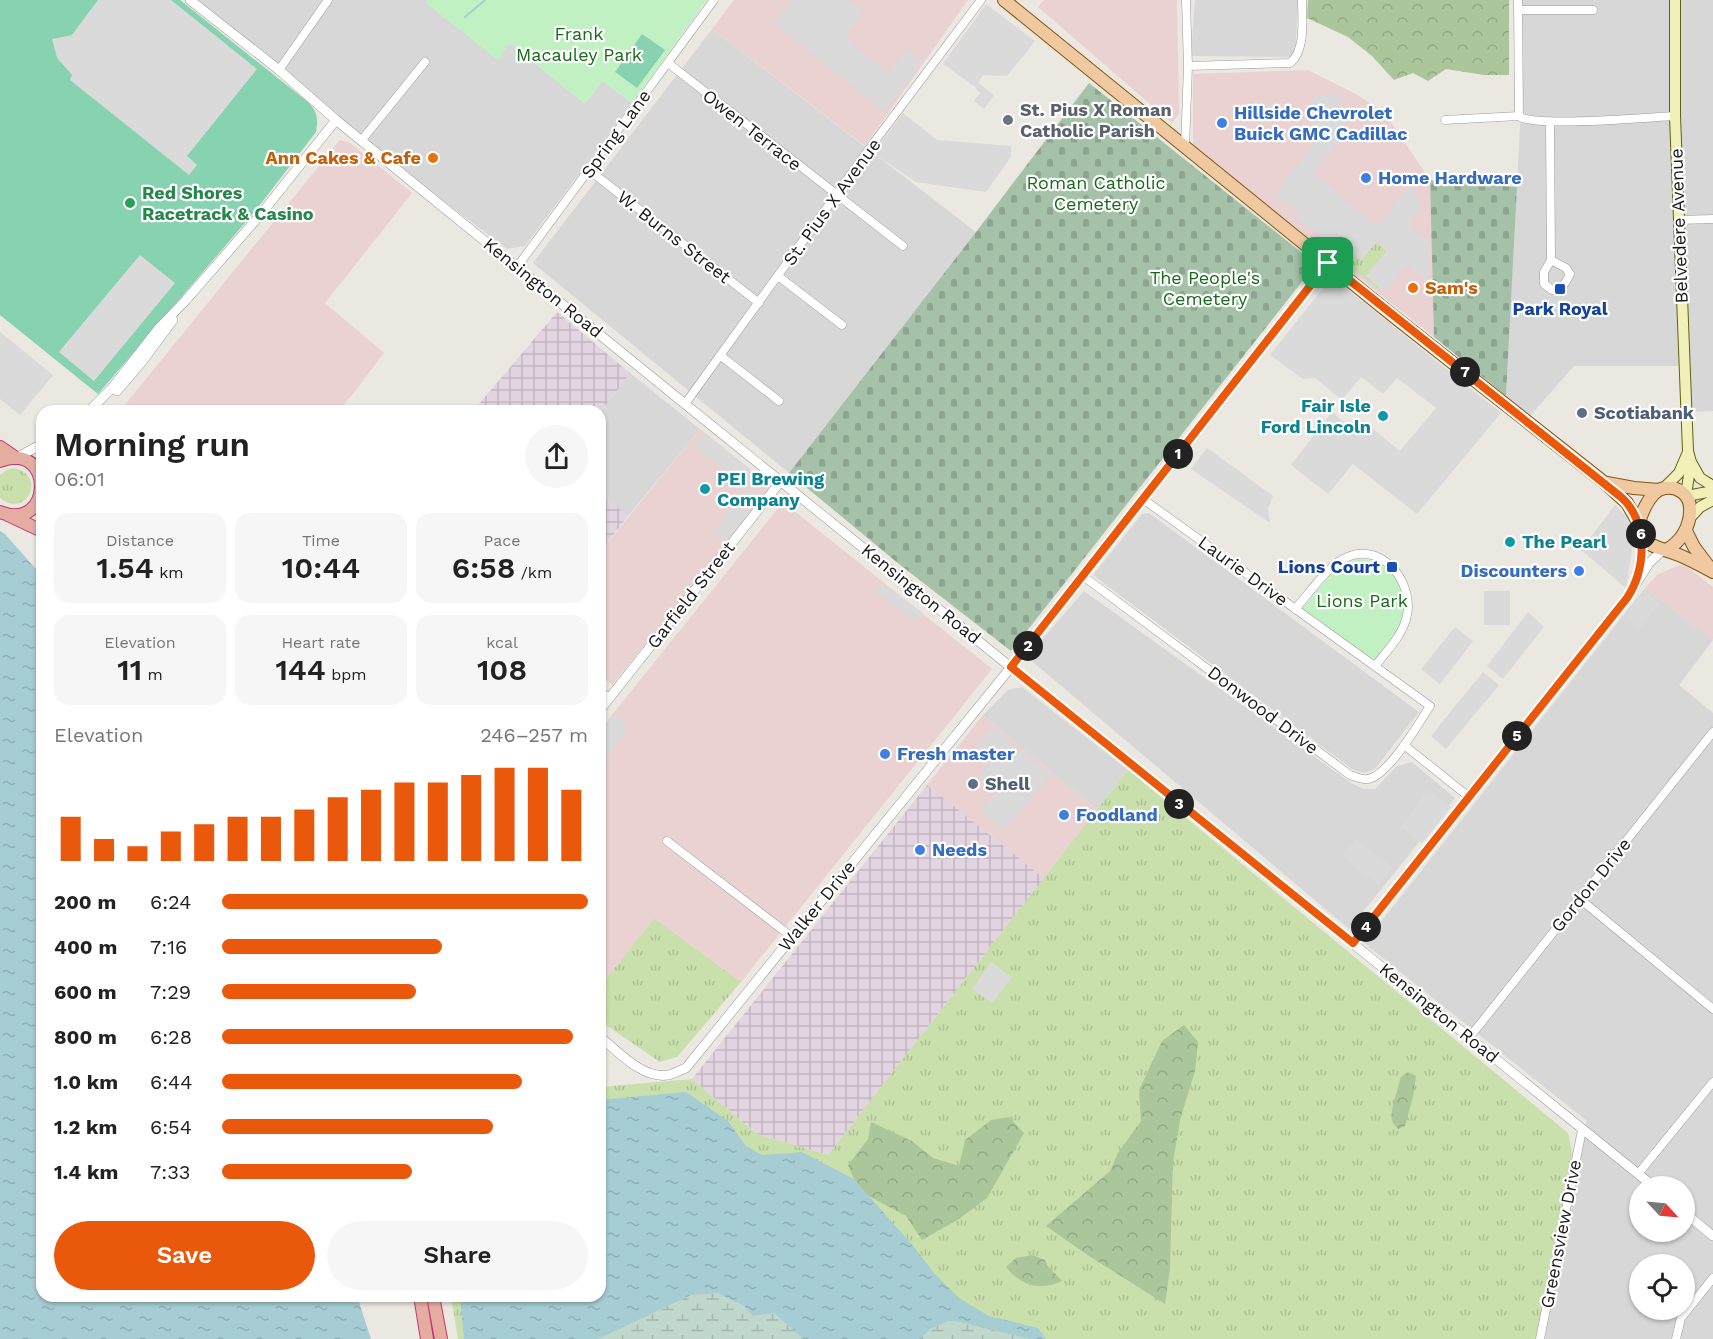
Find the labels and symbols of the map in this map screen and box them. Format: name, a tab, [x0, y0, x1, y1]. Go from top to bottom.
park label: Frank Macauley Park	[516, 23, 642, 65]
street label: Spring Lane	[576, 85, 655, 182]
street label: Owen Terrace	[699, 85, 806, 175]
place label: St. Pius X Roman Catholic Parish	[1020, 99, 1172, 141]
place label: Hillside Chevrolet Buick GMC Cadillac	[1234, 102, 1407, 144]
marker: St. Pius X Roman Catholic Parish	[1001, 113, 1015, 127]
marker: Hillside Chevrolet Buick GMC Cadillac	[1215, 116, 1229, 130]
street label: St. Pius X Avenue	[778, 134, 885, 269]
place label: Ann Cakes & Cafe	[266, 147, 421, 168]
street label: Belvedere Avenue	[1665, 148, 1692, 304]
marker: Ann Cakes & Cafe	[426, 151, 440, 165]
place label: Home Hardware	[1378, 167, 1522, 188]
marker: Home Hardware	[1359, 171, 1373, 185]
park label: Roman Catholic Cemetery	[1026, 172, 1166, 214]
place label: Red Shores Racetrack & Casino	[142, 182, 314, 224]
street label: W. Burns Street	[613, 186, 736, 288]
marker: Red Shores Racetrack & Casino	[123, 196, 137, 210]
street label: Kensington Road	[480, 233, 607, 342]
pin	[1302, 237, 1353, 288]
park label: The People's Cemetery	[1150, 267, 1260, 309]
place label: Sam's	[1425, 277, 1478, 298]
marker: Sam's	[1406, 281, 1420, 295]
marker: Park Royal	[1553, 282, 1567, 296]
place label: Park Royal	[1512, 298, 1608, 319]
pin: 7	[1450, 357, 1480, 387]
place label: Fair Isle Ford Lincoln	[1261, 395, 1371, 437]
place label: Scotiabank	[1594, 402, 1695, 423]
marker: Scotiabank	[1575, 406, 1589, 420]
marker: Fair Isle Ford Lincoln	[1376, 409, 1390, 423]
pin: 1	[1163, 439, 1193, 469]
place label: PEI Brewing Company	[717, 468, 825, 510]
marker: PEI Brewing Company	[698, 482, 712, 496]
pin: 6	[1626, 519, 1656, 549]
street label: Laurie Drive	[1194, 531, 1292, 610]
place label: The Pearl	[1522, 531, 1607, 552]
marker: The Pearl	[1503, 535, 1517, 549]
street label: Garfield Street	[642, 537, 739, 652]
street label: Kensington Road	[858, 539, 985, 648]
place label: Lions Court	[1278, 556, 1380, 577]
marker: Lions Court	[1385, 560, 1399, 574]
place label: Discounters	[1461, 560, 1567, 581]
marker: Discounters	[1572, 564, 1586, 578]
park label: Lions Park	[1316, 590, 1408, 611]
pin: 2	[1013, 631, 1043, 661]
street label: Donwood Drive	[1204, 661, 1323, 758]
pin: 5	[1502, 721, 1532, 751]
place label: Fresh master	[897, 743, 1015, 764]
marker: Fresh master	[878, 747, 892, 761]
place label: Shell	[985, 773, 1030, 794]
marker: Shell	[966, 777, 980, 791]
pin: 3	[1164, 789, 1194, 819]
place label: Foodland	[1076, 804, 1158, 825]
marker: Foodland	[1057, 808, 1071, 822]
street label: Gordon Drive	[1546, 833, 1635, 936]
place label: Needs	[932, 839, 987, 860]
marker: Needs	[913, 843, 927, 857]
street label: Walker Drive	[774, 856, 860, 955]
pin: 4	[1351, 912, 1381, 942]
street label: Kensington Road	[1376, 958, 1503, 1067]
street label: Greensview Drive	[1536, 1158, 1585, 1310]
north arrow	[1629, 1176, 1695, 1242]

